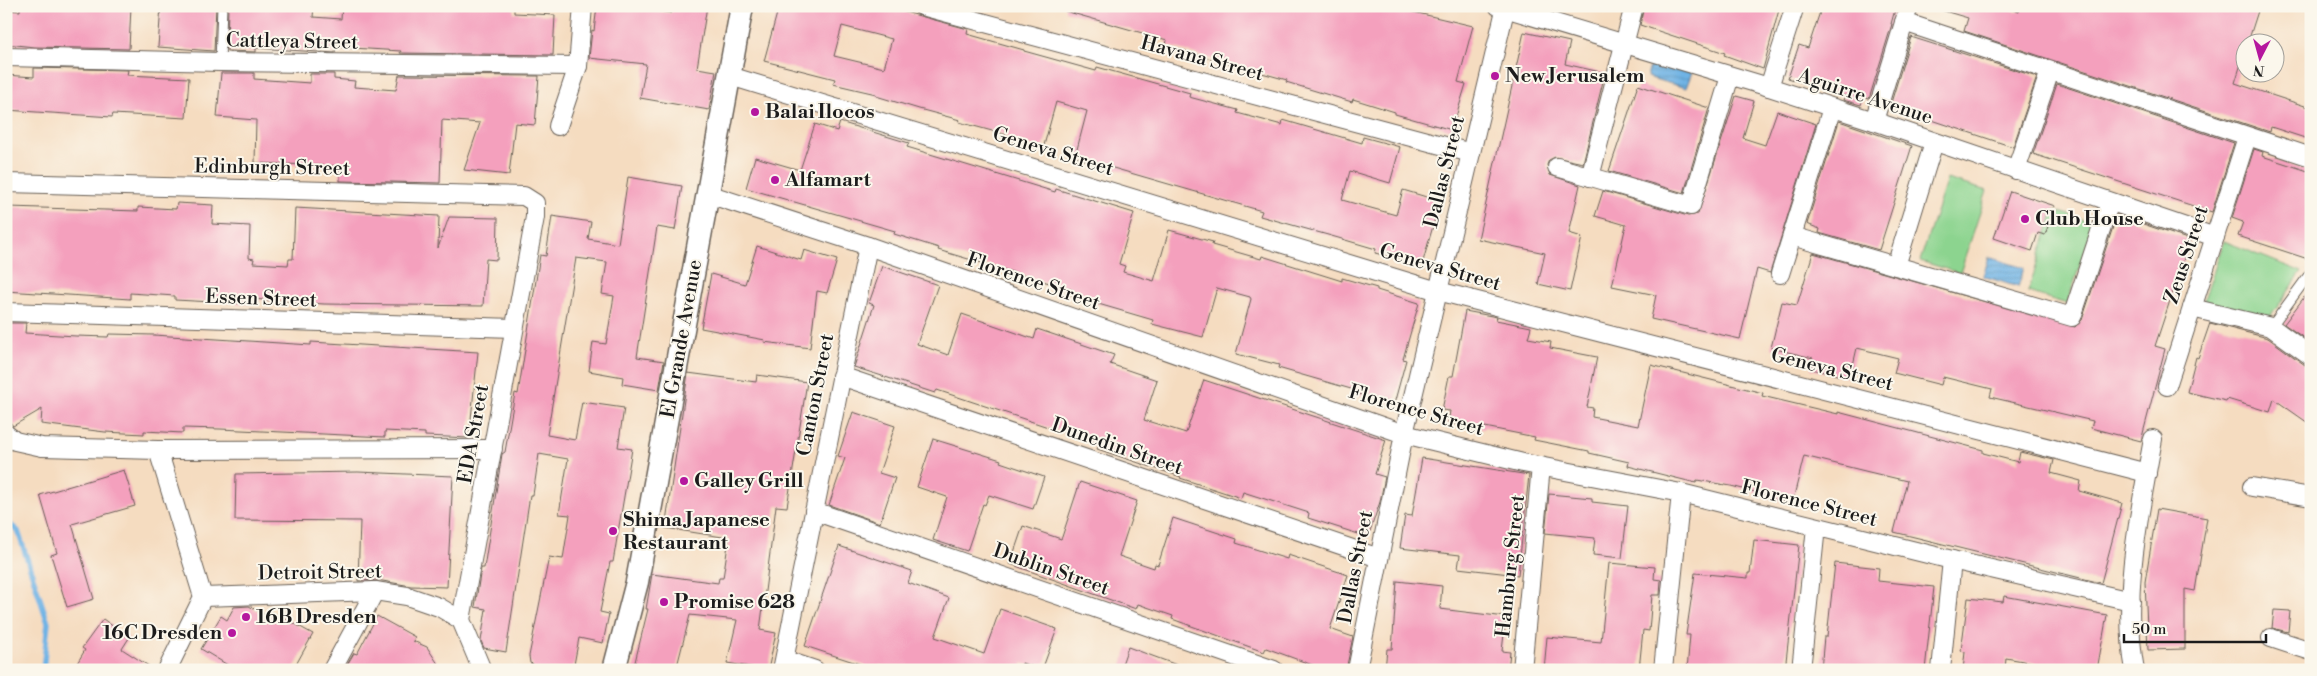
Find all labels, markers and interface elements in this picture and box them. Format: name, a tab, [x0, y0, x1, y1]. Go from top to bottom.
street label: Cattleya Street	[226, 28, 358, 56]
street label: Havana Street	[1138, 31, 1266, 87]
north arrow	[2234, 32, 2284, 82]
text: N	[2252, 60, 2265, 79]
street label: Aguirre Avenue	[1793, 63, 1936, 131]
place label: New Jerusalem	[1505, 64, 1644, 89]
marker: New Jerusalem	[1489, 70, 1501, 82]
place label: Balai Ilocos	[765, 100, 875, 125]
marker: Balai Ilocos	[749, 106, 761, 118]
street label: Dallas Street	[1419, 113, 1471, 231]
street label: Geneva Street	[989, 122, 1117, 182]
street label: Edinburgh Street	[194, 154, 350, 182]
place label: Alfamart	[784, 168, 871, 193]
marker: Alfamart	[769, 174, 781, 186]
street label: Zeus Street	[2159, 203, 2215, 307]
place label: Club House	[2035, 207, 2144, 232]
marker: Club House	[2019, 213, 2031, 225]
street label: Geneva Street	[1376, 239, 1504, 297]
street label: Florence Street	[963, 247, 1103, 317]
street label: El Grande Avenue	[656, 258, 708, 420]
street label: Essen Street	[205, 285, 317, 313]
street label: Canton Street	[792, 332, 840, 458]
street label: Geneva Street	[1768, 343, 1896, 397]
street label: Florence Street	[1346, 380, 1486, 442]
street label: EDA Street	[453, 382, 495, 486]
street label: Dunedin Street	[1048, 413, 1186, 481]
place label: Galley Grill	[694, 469, 804, 494]
marker: Galley Grill	[678, 475, 690, 487]
street label: Florence Street	[1738, 475, 1880, 533]
street label: Hamburg Street	[1491, 493, 1531, 639]
place label: Shima Japanese Restaurant	[623, 508, 770, 556]
street label: Dallas Street	[1333, 508, 1379, 626]
marker: Shima Japanese Restaurant	[607, 525, 619, 537]
street label: Dublin Street	[990, 538, 1112, 602]
street label: Detroit Street	[258, 559, 382, 587]
place label: Promise 628	[674, 590, 795, 615]
marker: Promise 628	[658, 596, 670, 608]
place label: 16B Dresden	[256, 605, 377, 630]
marker: 16B Dresden	[240, 611, 252, 623]
scale bar	[2124, 611, 2267, 643]
text: 50 m	[2132, 620, 2166, 639]
place label: 16C Dresden	[102, 621, 223, 646]
marker: 16C Dresden	[226, 627, 238, 639]

